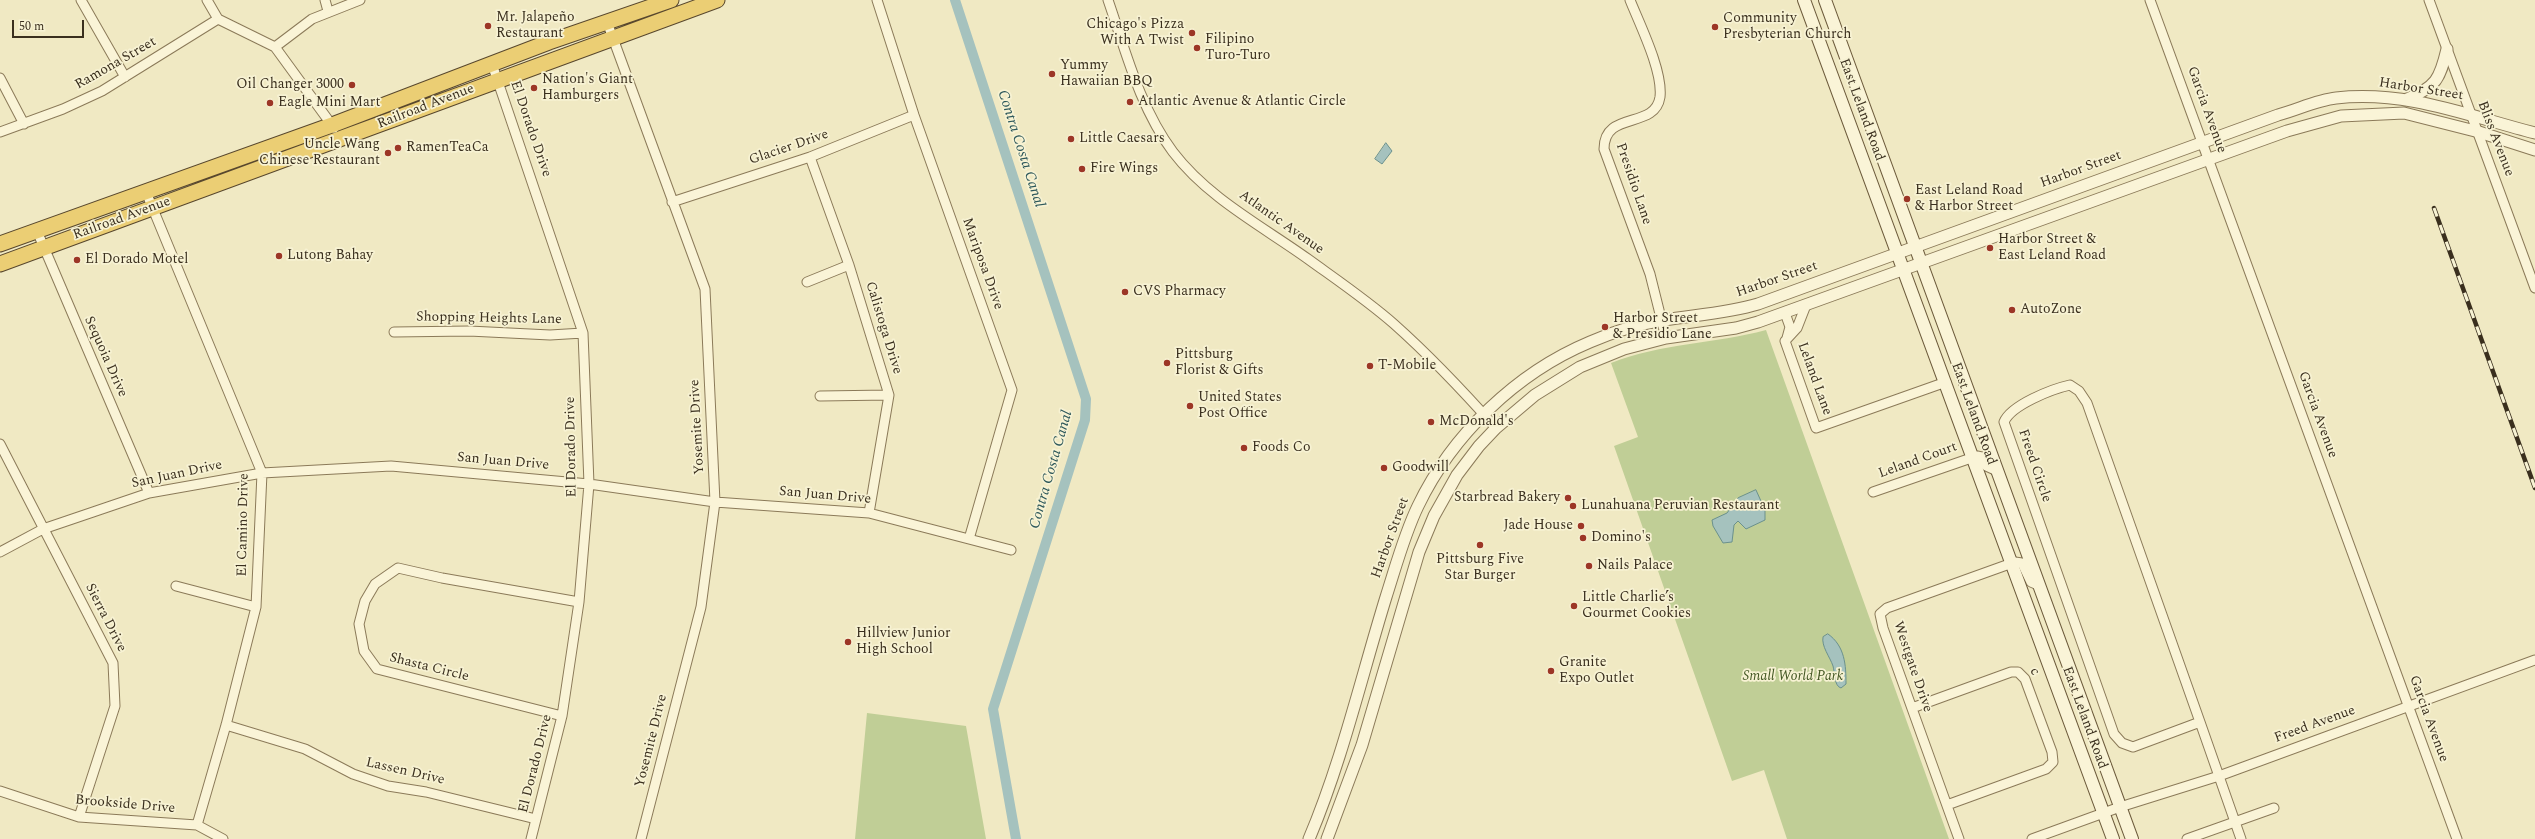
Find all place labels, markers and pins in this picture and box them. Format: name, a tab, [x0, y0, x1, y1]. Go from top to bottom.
place label: Mr. Jalapeño Restaurant	[496, 10, 575, 42]
place label: Community Presbyterian Church	[1723, 11, 1851, 44]
place label: Chicago's Pizza With A Twist	[1086, 17, 1184, 50]
marker: Mr. Jalapeño Restaurant	[483, 21, 493, 31]
marker: Community Presbyterian Church	[1710, 22, 1720, 32]
marker: Chicago's Pizza With A Twist	[1187, 28, 1197, 38]
place label: Filipino Turo-Turo	[1205, 32, 1270, 64]
marker: Filipino Turo-Turo	[1192, 43, 1202, 53]
place label: Yummy Hawaiian BBQ	[1060, 58, 1153, 90]
marker: Yummy Hawaiian BBQ	[1047, 69, 1057, 79]
place label: Nation's Giant Hamburgers	[542, 72, 633, 104]
place label: Oil Changer 3000	[236, 77, 344, 93]
marker: Oil Changer 3000	[347, 80, 357, 90]
marker: Nation's Giant Hamburgers	[529, 83, 539, 93]
place label: Atlantic Avenue & Atlantic Circle	[1138, 94, 1346, 110]
place label: Eagle Mini Mart	[278, 95, 380, 111]
marker: Atlantic Avenue & Atlantic Circle	[1125, 97, 1135, 107]
marker: Eagle Mini Mart	[265, 98, 275, 108]
place label: Little Caesars	[1079, 131, 1165, 147]
marker: Little Caesars	[1066, 134, 1076, 144]
place label: Uncle Wang Chinese Restaurant	[259, 137, 380, 170]
place label: RamenTeaCa	[406, 140, 489, 156]
marker: RamenTeaCa	[393, 143, 403, 153]
marker: Uncle Wang Chinese Restaurant	[383, 148, 393, 158]
place label: Fire Wings	[1090, 161, 1158, 177]
marker: Fire Wings	[1077, 164, 1087, 174]
place label: East Leland Road & Harbor Street	[1915, 183, 2023, 216]
marker: East Leland Road & Harbor Street	[1902, 194, 1912, 204]
place label: Harbor Street & East Leland Road	[1998, 232, 2106, 264]
marker: Harbor Street & East Leland Road	[1985, 243, 1995, 253]
place label: Lutong Bahay	[287, 248, 373, 264]
marker: Lutong Bahay	[274, 251, 284, 261]
place label: El Dorado Motel	[85, 252, 188, 268]
marker: El Dorado Motel	[72, 255, 82, 265]
place label: CVS Pharmacy	[1133, 284, 1226, 300]
marker: CVS Pharmacy	[1120, 287, 1130, 297]
place label: AutoZone	[2020, 302, 2082, 318]
marker: AutoZone	[2007, 305, 2017, 315]
place label: Harbor Street & Presidio Lane	[1613, 311, 1712, 344]
marker: Harbor Street & Presidio Lane	[1600, 322, 1610, 332]
place label: Pittsburg Florist & Gifts	[1175, 347, 1263, 380]
marker: Pittsburg Florist & Gifts	[1162, 358, 1172, 368]
place label: T-Mobile	[1378, 358, 1436, 374]
marker: T-Mobile	[1365, 361, 1375, 371]
place label: United States Post Office	[1198, 390, 1282, 422]
marker: United States Post Office	[1185, 401, 1195, 411]
place label: McDonald's	[1439, 414, 1514, 430]
marker: McDonald's	[1426, 417, 1436, 427]
place label: Foods Co	[1252, 440, 1311, 456]
marker: Foods Co	[1239, 443, 1249, 453]
place label: Goodwill	[1392, 460, 1449, 476]
marker: Goodwill	[1379, 463, 1389, 473]
place label: Starbread Bakery	[1454, 490, 1560, 506]
marker: Starbread Bakery	[1563, 493, 1573, 503]
place label: Lunahuana Peruvian Restaurant	[1581, 498, 1780, 514]
marker: Lunahuana Peruvian Restaurant	[1568, 501, 1578, 511]
place label: Jade House	[1503, 518, 1573, 534]
marker: Jade House	[1576, 521, 1586, 531]
place label: Domino's	[1591, 530, 1651, 546]
marker: Domino's	[1578, 533, 1588, 543]
marker: Pittsburg Five Star Burger	[1475, 540, 1485, 550]
place label: Pittsburg Five Star Burger	[1436, 552, 1524, 584]
place label: Nails Palace	[1597, 558, 1673, 574]
marker: Nails Palace	[1584, 561, 1594, 571]
place label: Little Charlie’s Gourmet Cookies	[1582, 590, 1691, 622]
marker: Little Charlie’s Gourmet Cookies	[1569, 601, 1579, 611]
place label: Hillview Junior High School	[856, 626, 951, 658]
marker: Hillview Junior High School	[843, 637, 853, 647]
place label: Granite Expo Outlet	[1559, 655, 1634, 688]
marker: Granite Expo Outlet	[1546, 666, 1556, 676]

